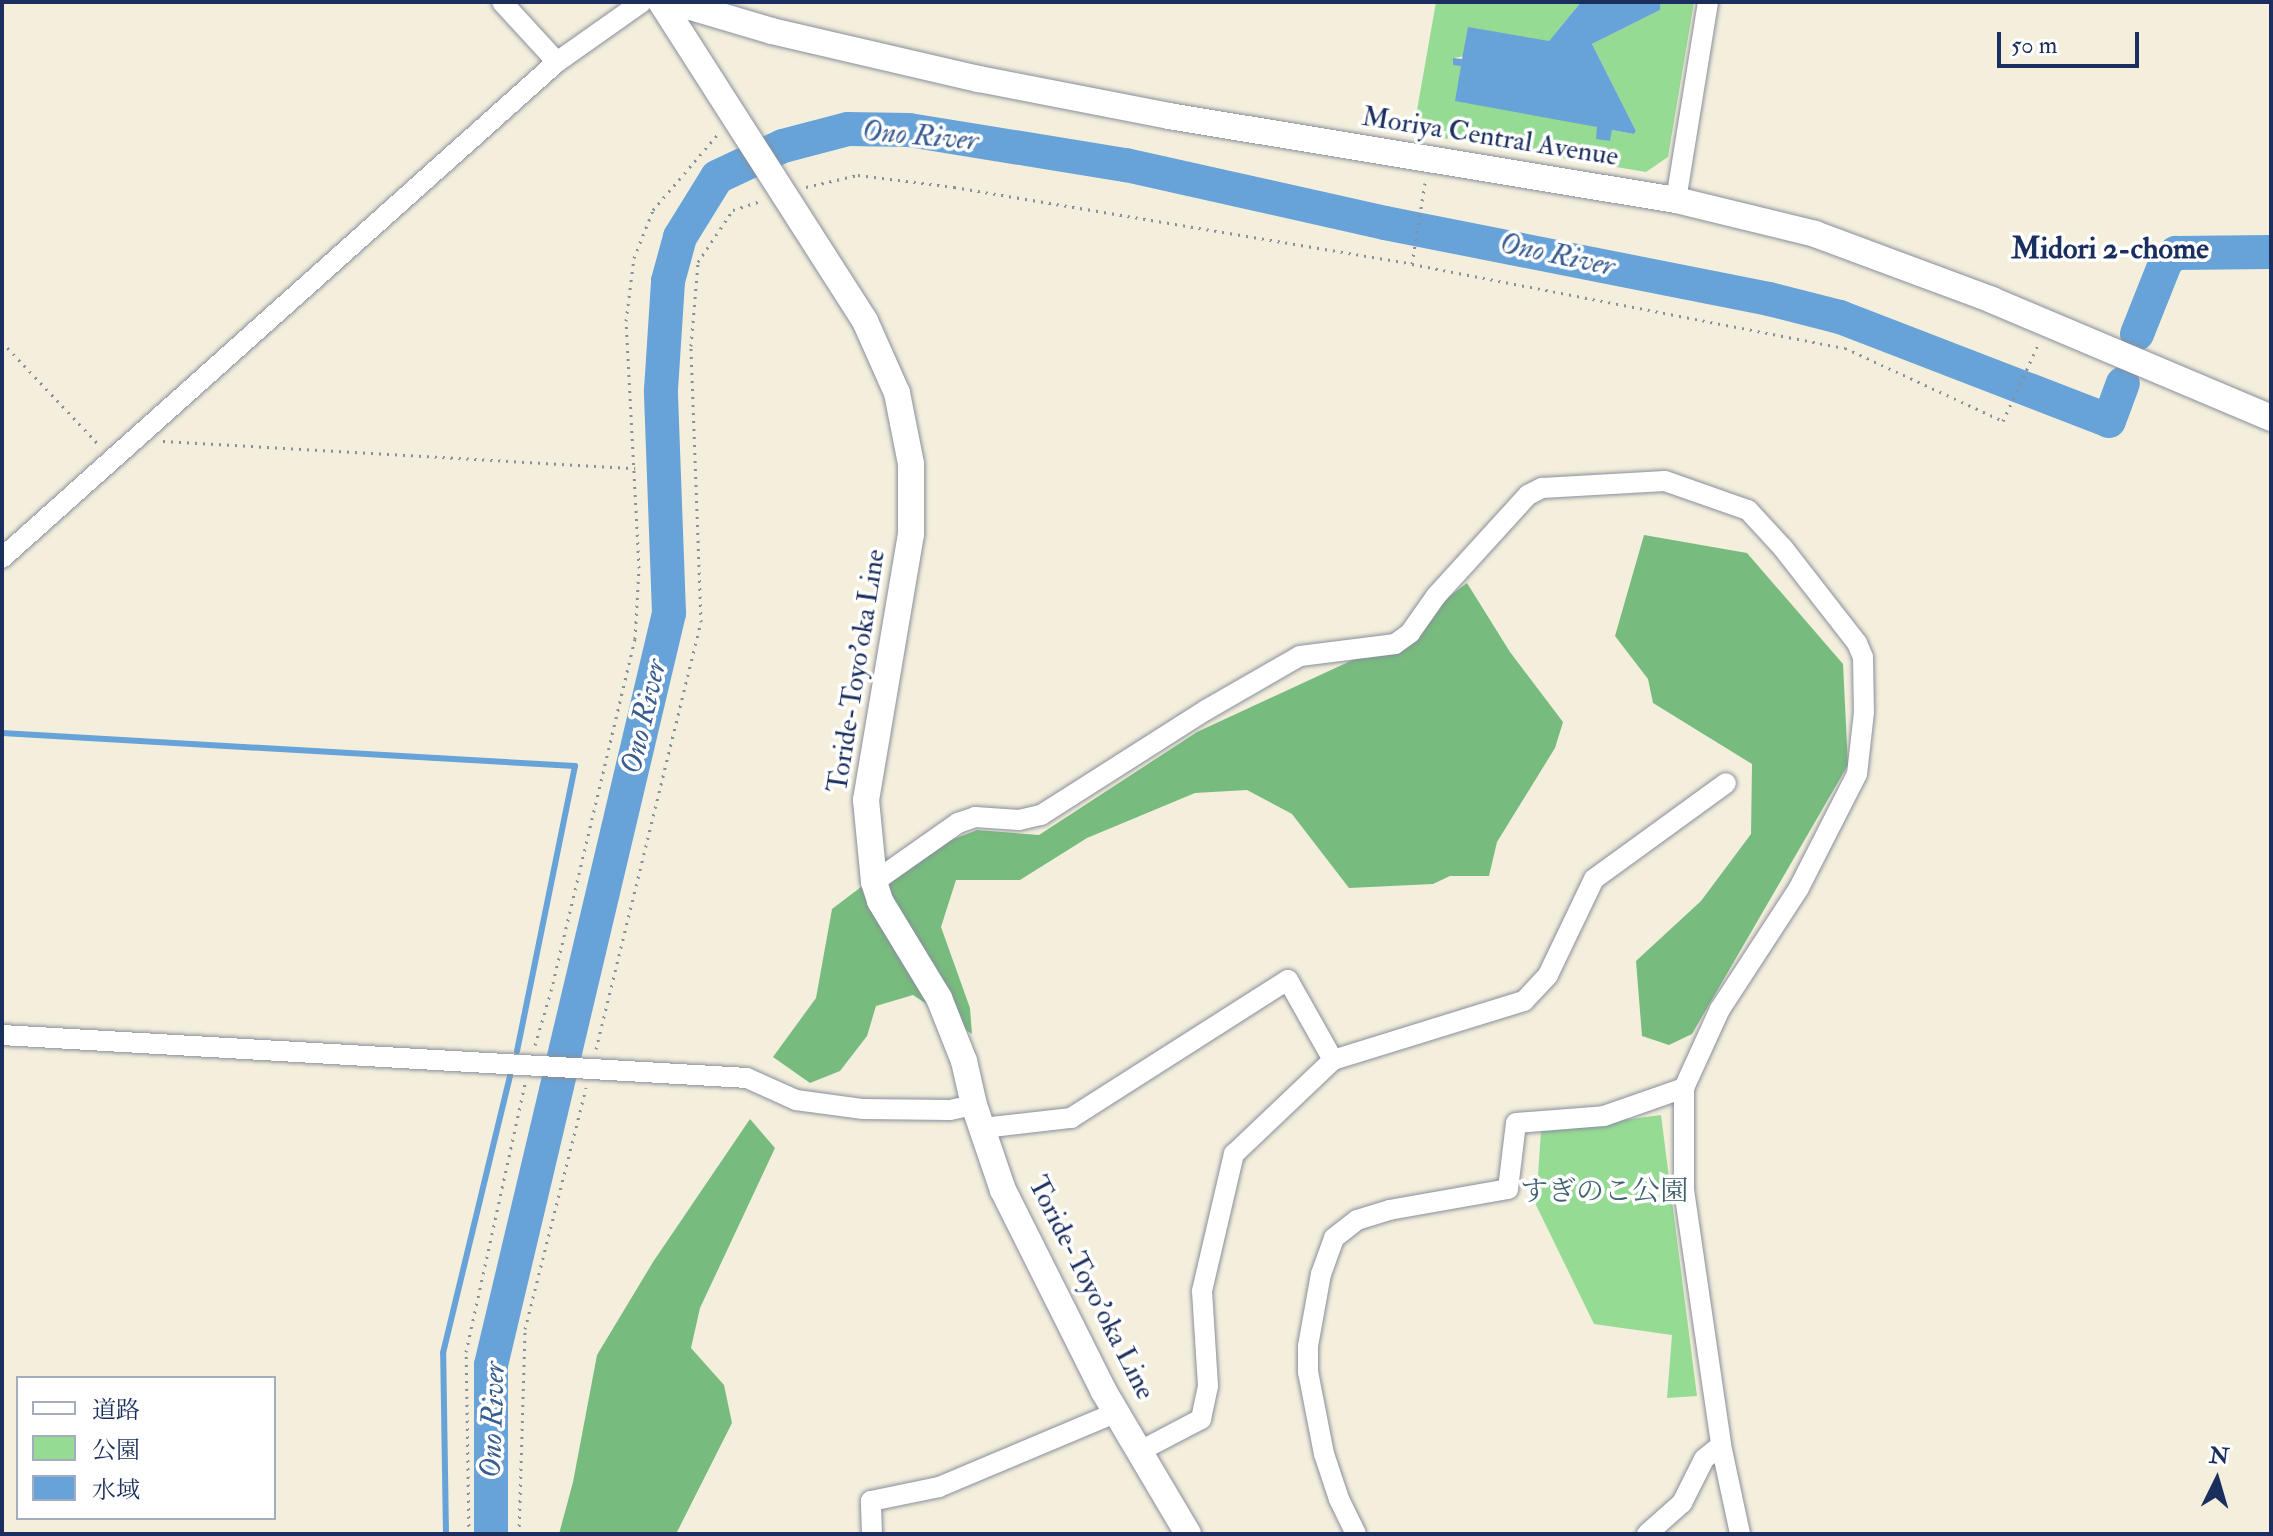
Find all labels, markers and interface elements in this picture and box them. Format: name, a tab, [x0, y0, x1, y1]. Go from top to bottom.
scale bar	[2001, 16, 2143, 66]
text: 50 m	[2011, 30, 2057, 61]
street label: Moriya Central Avenue	[1359, 100, 1621, 174]
water label: Ono River	[860, 113, 980, 159]
water label: Ono River	[1496, 225, 1618, 285]
district label: Midori 2-chome	[2011, 231, 2209, 267]
street label: Toride-Toyo'oka Line	[821, 547, 893, 795]
water label: Ono River	[613, 656, 675, 778]
street label: Toride-Toyo'oka Line	[1020, 1171, 1162, 1405]
park label: すぎのこ公園	[1520, 1175, 1688, 1209]
water label: Ono River	[473, 1361, 513, 1479]
legend	[16, 1376, 276, 1520]
text: 道路	[92, 1395, 140, 1426]
text: 公園	[92, 1435, 140, 1466]
north arrow	[2177, 1440, 2257, 1520]
text: N	[2208, 1441, 2230, 1471]
text: 水域	[92, 1475, 140, 1506]

